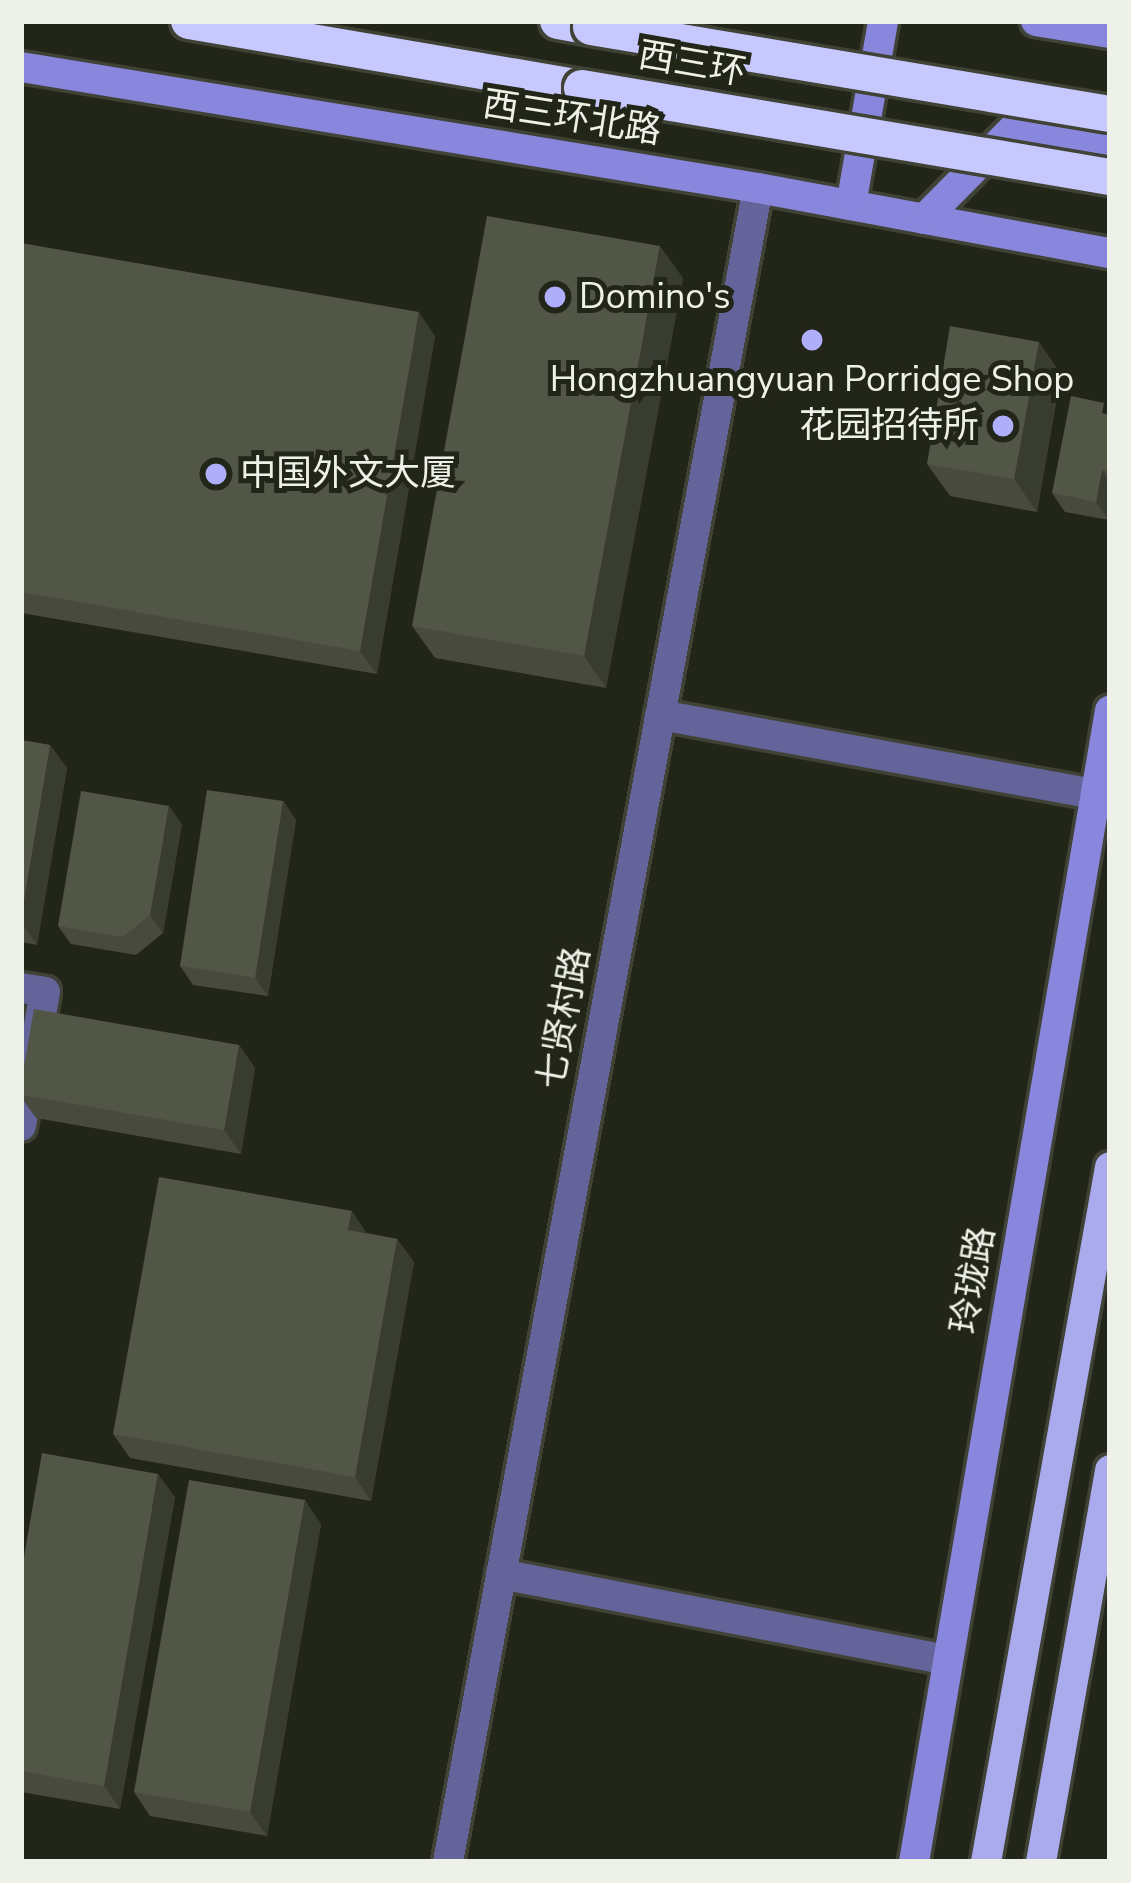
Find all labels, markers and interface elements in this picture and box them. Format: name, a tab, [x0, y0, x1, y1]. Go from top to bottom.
street label: 西三环	[635, 33, 749, 95]
street label: 西三环北路	[480, 83, 664, 153]
place label: Domino's	[579, 275, 731, 319]
marker: Domino's	[542, 284, 568, 310]
marker: Hongzhuangyuan Porridge Shop	[799, 327, 825, 353]
place label: Hongzhuangyuan Porridge Shop	[550, 358, 1074, 402]
place label: 花园招待所	[799, 404, 979, 448]
marker: 花园招待所	[990, 413, 1016, 439]
place label: 中国外文大厦	[240, 452, 456, 496]
marker: 中国外文大厦	[203, 461, 229, 487]
street label: 七贤村路	[529, 943, 599, 1093]
street label: 玲珑路	[942, 1223, 1004, 1337]

